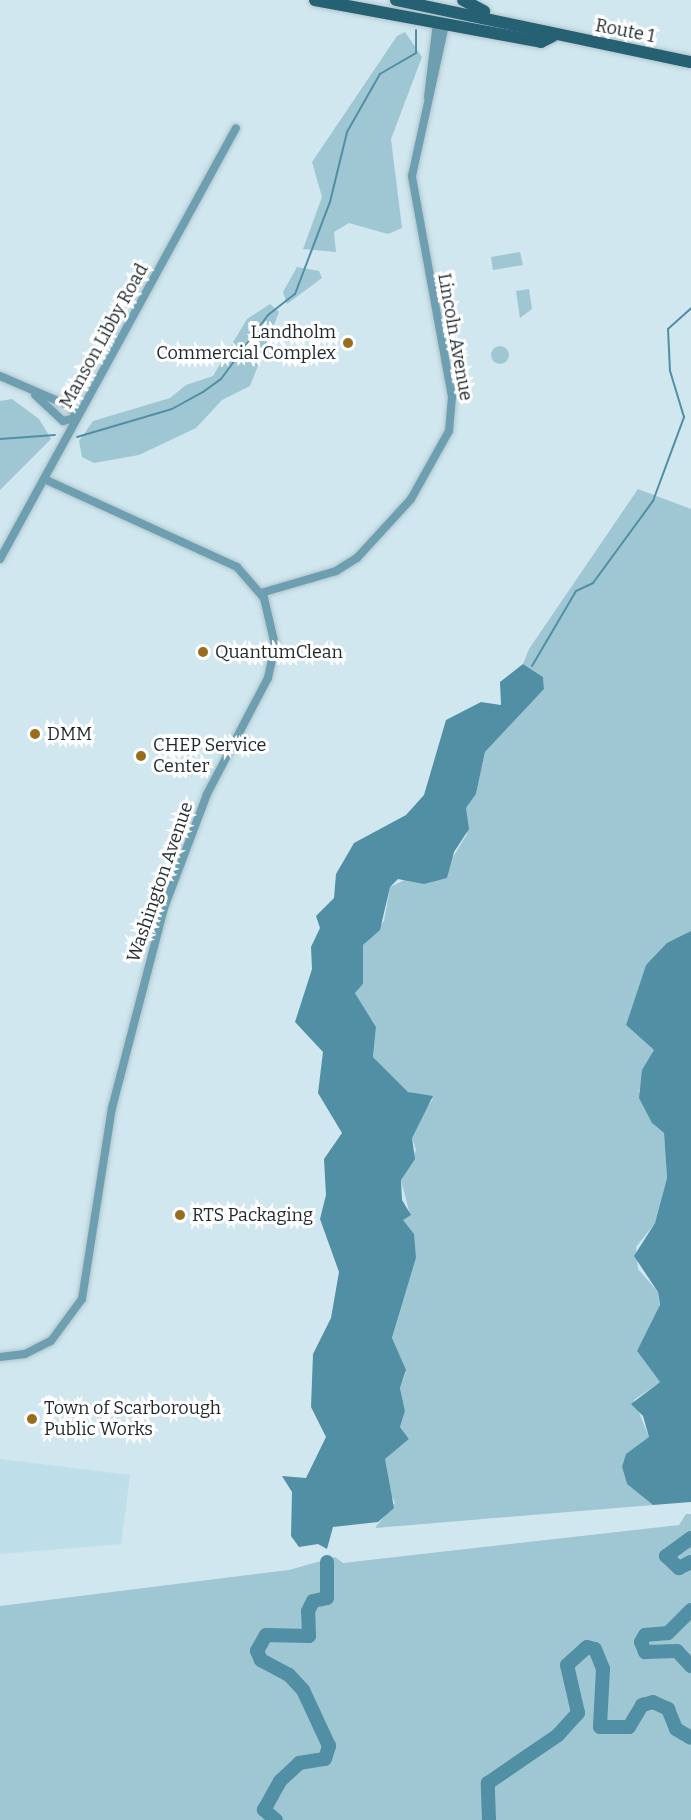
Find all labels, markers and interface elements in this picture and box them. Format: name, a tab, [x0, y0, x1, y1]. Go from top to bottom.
street label: Route 1	[593, 15, 657, 47]
street label: Manson Libby Road	[55, 260, 153, 412]
street label: Lincoln Avenue	[433, 272, 477, 402]
place label: Landholm Commercial Complex	[156, 322, 336, 364]
marker: Landholm Commercial Complex	[341, 336, 355, 350]
place label: QuantumClean	[215, 641, 343, 663]
marker: QuantumClean	[196, 645, 210, 659]
place label: DMM	[47, 723, 92, 745]
marker: DMM	[28, 727, 42, 741]
place label: CHEP Service Center	[153, 735, 266, 777]
marker: CHEP Service Center	[134, 749, 148, 763]
street label: Washington Avenue	[122, 799, 198, 965]
place label: RTS Packaging	[192, 1204, 313, 1226]
marker: RTS Packaging	[173, 1208, 187, 1222]
place label: Town of Scarborough Public Works	[44, 1398, 221, 1440]
marker: Town of Scarborough Public Works	[25, 1412, 39, 1426]

